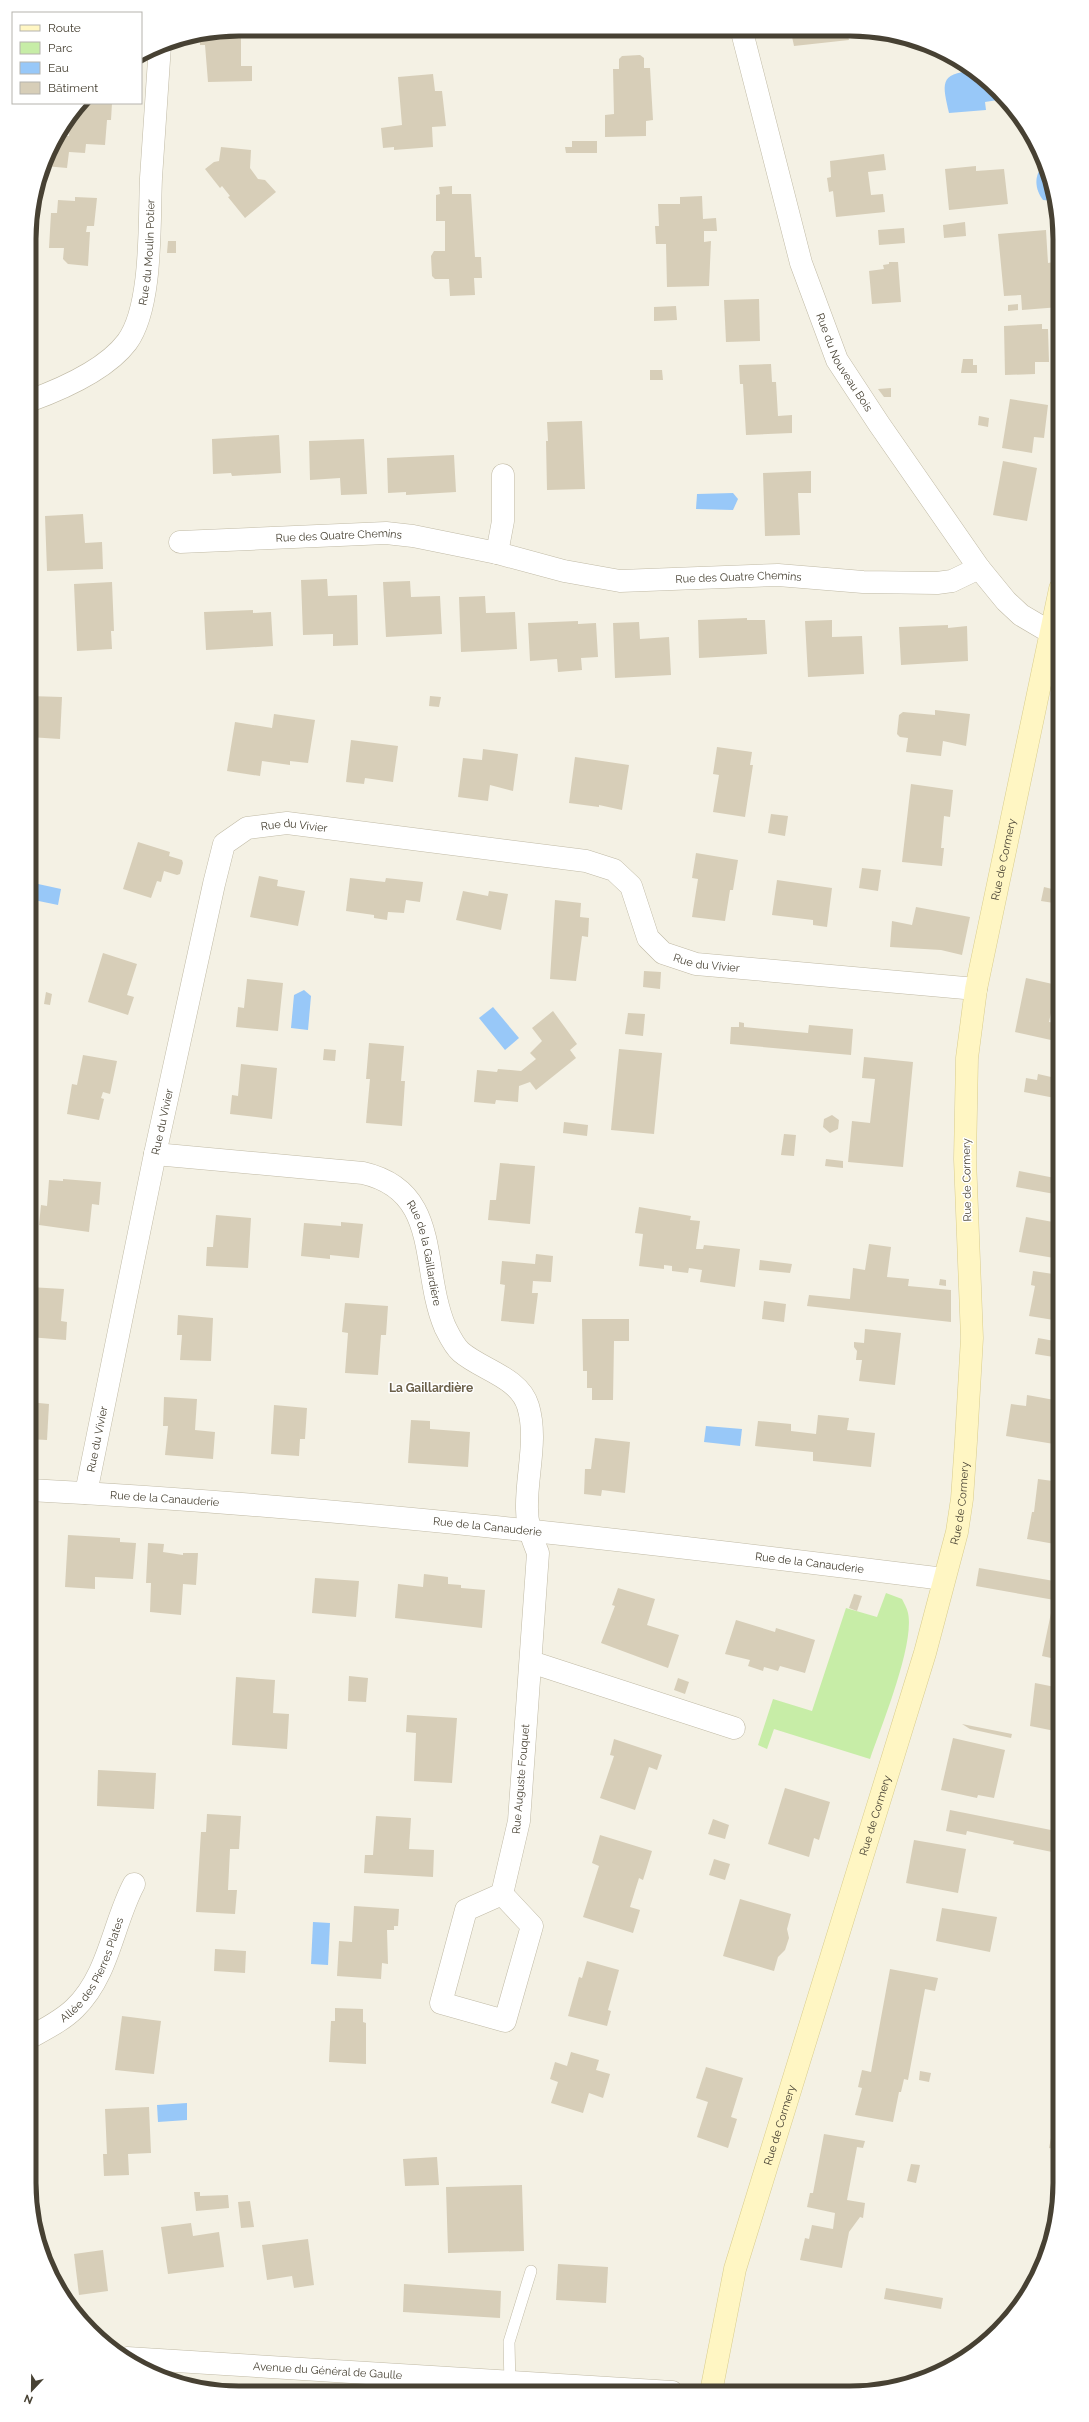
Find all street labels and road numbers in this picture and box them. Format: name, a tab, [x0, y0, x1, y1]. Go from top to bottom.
street label: Rue du Moulin Potier	[136, 199, 157, 307]
street label: Rue du Nouveau Bois	[814, 311, 875, 414]
street label: Rue des Quatre Chemins	[275, 526, 403, 544]
street label: Rue des Quatre Chemins	[675, 568, 802, 585]
street label: Rue du Vivier	[260, 816, 328, 835]
street label: Rue de Cormery	[988, 817, 1018, 902]
street label: Rue du Vivier	[672, 950, 740, 974]
street label: Rue du Vivier	[149, 1087, 176, 1156]
street label: Rue de Cormery	[960, 1138, 974, 1222]
street label: Rue de la Gaillardière	[404, 1198, 444, 1308]
street label: Rue du Vivier	[84, 1405, 110, 1473]
street label: Rue de Cormery	[947, 1461, 971, 1546]
street label: Rue de la Canauderie	[110, 1488, 220, 1509]
street label: Rue de la Canauderie	[432, 1514, 543, 1538]
street label: Rue de la Canauderie	[754, 1549, 865, 1576]
street label: Rue Auguste Fouquet	[510, 1723, 532, 1835]
street label: Rue de Cormery	[856, 1774, 893, 1857]
street label: Allée des Pierres Plates	[57, 1916, 126, 2025]
street label: Rue de Cormery	[761, 2083, 798, 2167]
street label: Avenue du Général de Gaulle	[253, 2359, 403, 2382]

